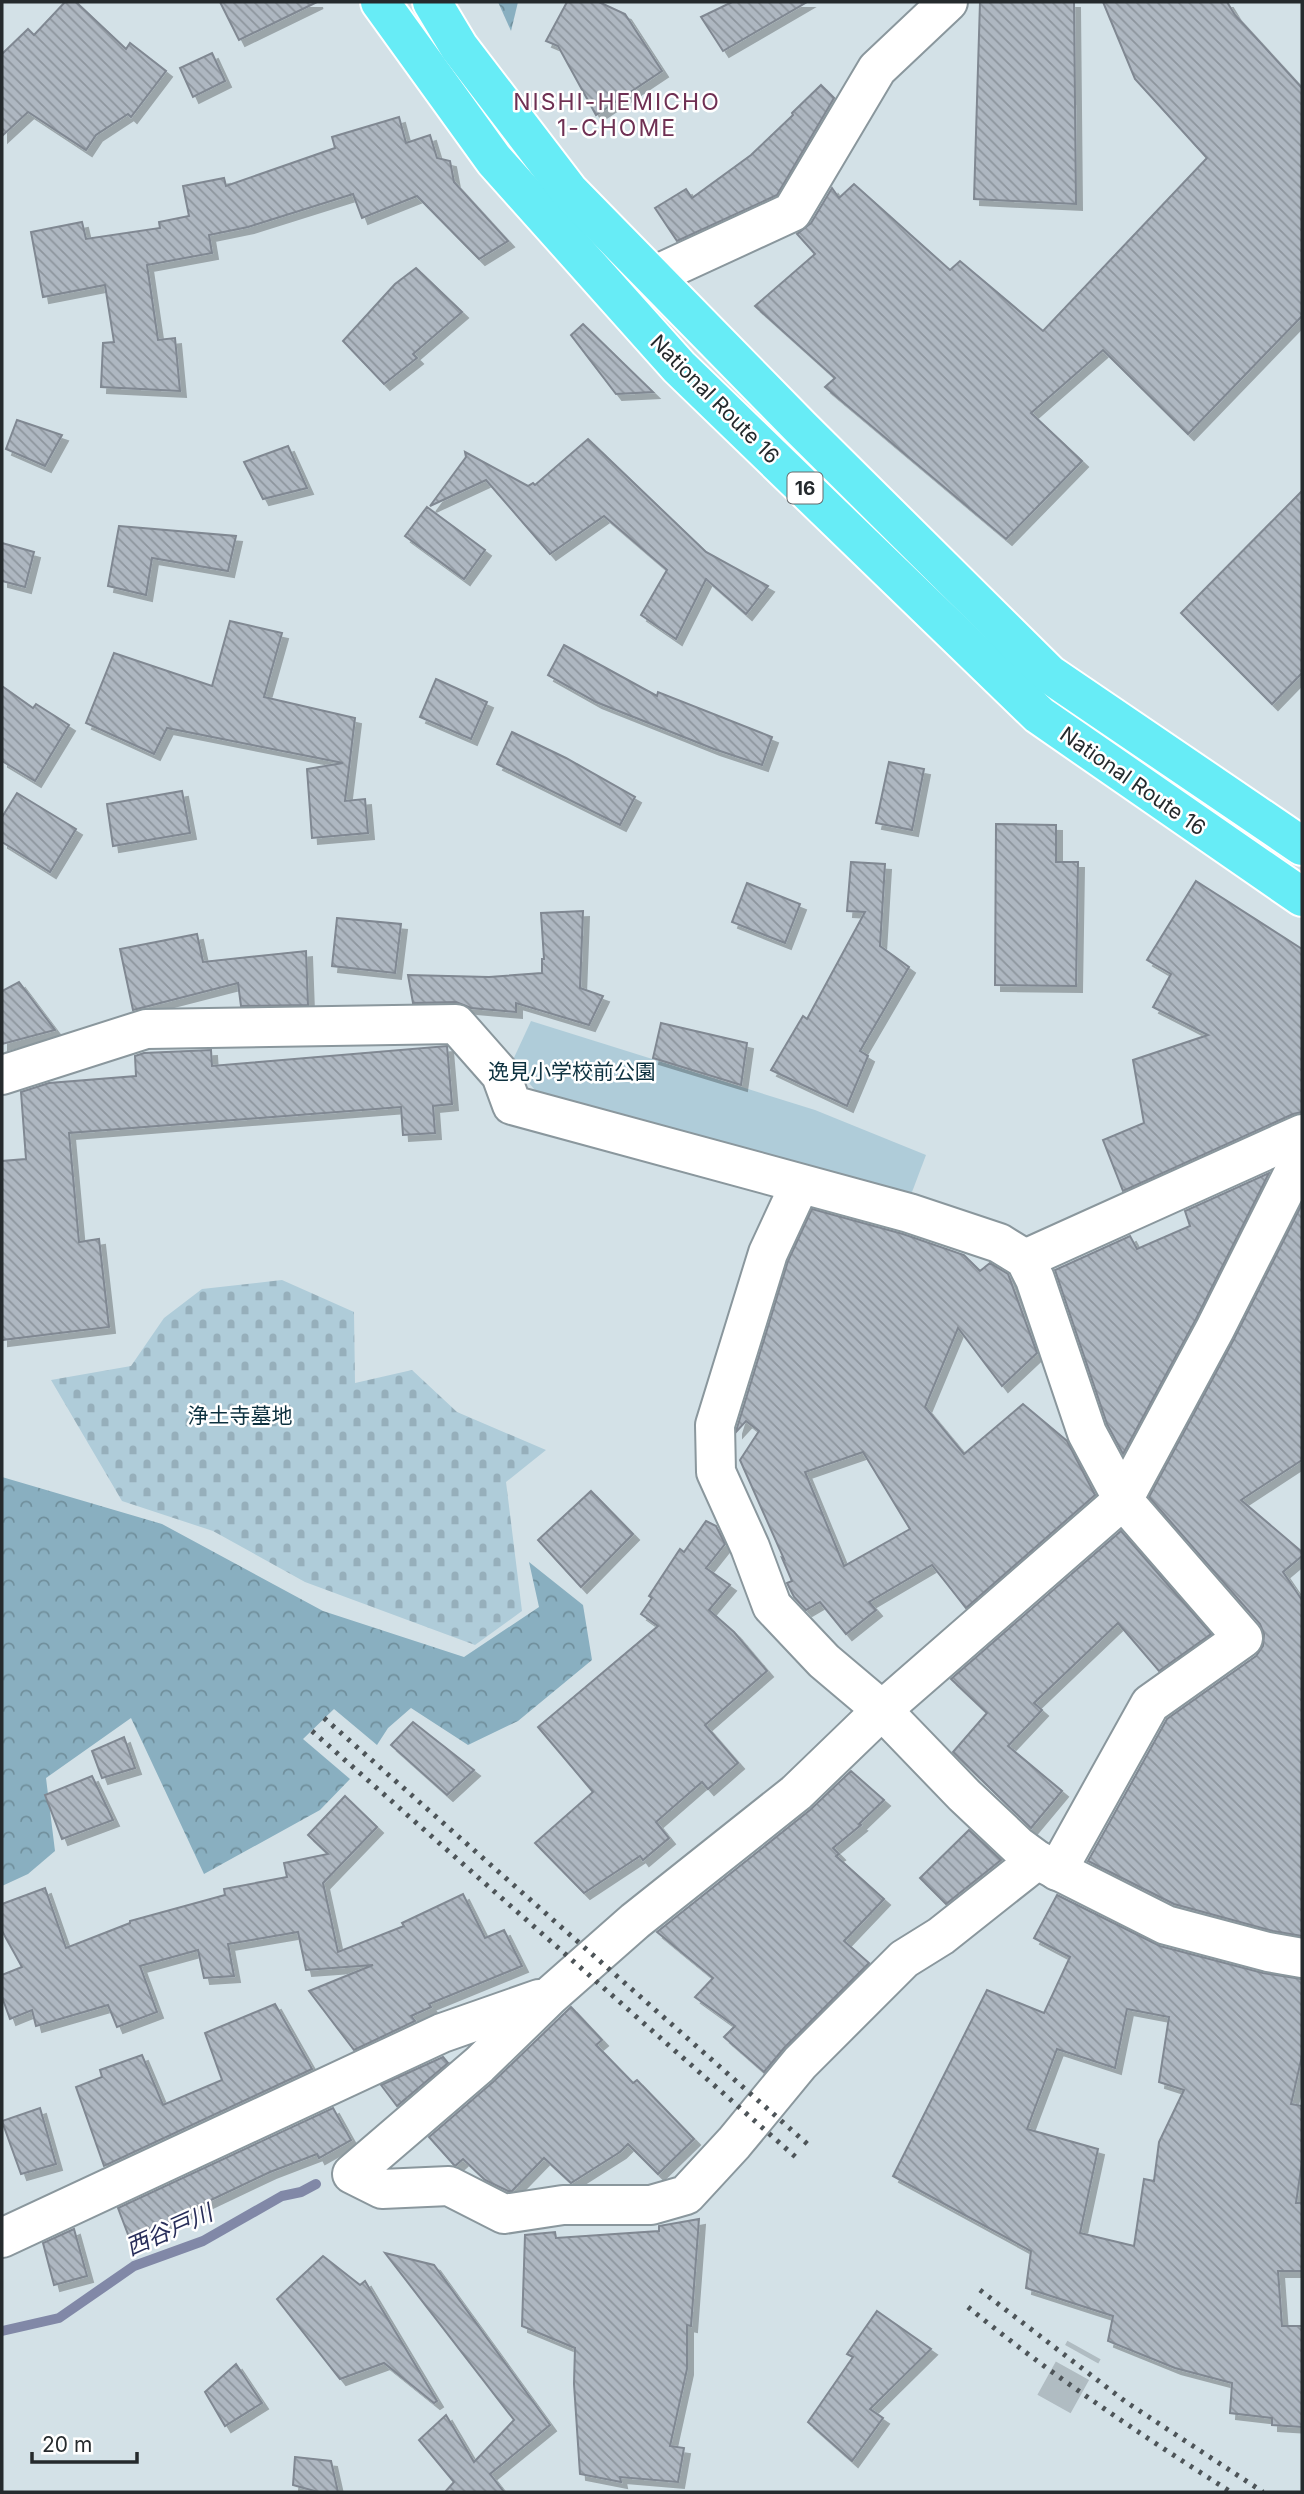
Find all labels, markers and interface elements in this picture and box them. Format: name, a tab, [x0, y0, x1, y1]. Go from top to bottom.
district label: NISHI-HEMICHO 1-CHOME	[513, 88, 721, 142]
street label: National Route 16	[645, 329, 785, 469]
road number: 16	[788, 472, 822, 503]
street label: National Route 16	[1055, 721, 1211, 841]
park label: 逸見小学校前公園	[488, 1059, 656, 1084]
park label: 浄土寺墓地	[188, 1403, 293, 1428]
water label: 西谷戸川	[121, 2197, 219, 2261]
scale bar	[32, 2420, 136, 2464]
text: 20 m	[42, 2432, 92, 2457]

